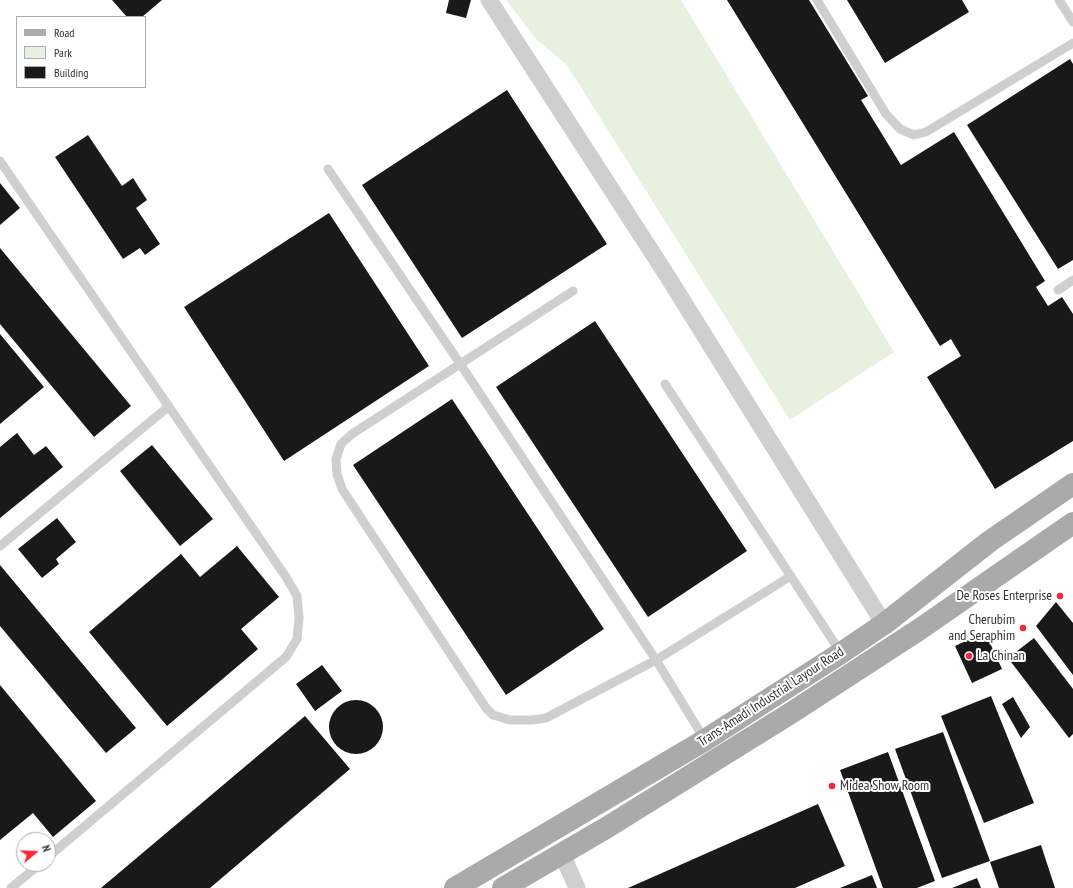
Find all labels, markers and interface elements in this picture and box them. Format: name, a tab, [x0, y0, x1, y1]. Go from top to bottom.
legend	[16, 16, 146, 88]
text: Road	[54, 25, 74, 40]
text: Park	[54, 45, 72, 60]
text: Building	[54, 65, 89, 80]
place label: De Roses Enterprise	[956, 588, 1052, 604]
marker: De Roses Enterprise	[1055, 591, 1065, 601]
place label: Cherubim and Seraphim	[949, 612, 1015, 644]
marker: Cherubim and Seraphim	[1018, 623, 1028, 633]
street label: Trans-Amadi Industrial Layour Road	[695, 643, 847, 751]
place label: La Chinan	[977, 648, 1025, 664]
marker: La Chinan	[964, 651, 974, 661]
place label: Midea Show Room	[840, 778, 929, 794]
marker: Midea Show Room	[827, 781, 837, 791]
north arrow	[16, 832, 56, 872]
text: N	[39, 843, 54, 854]

